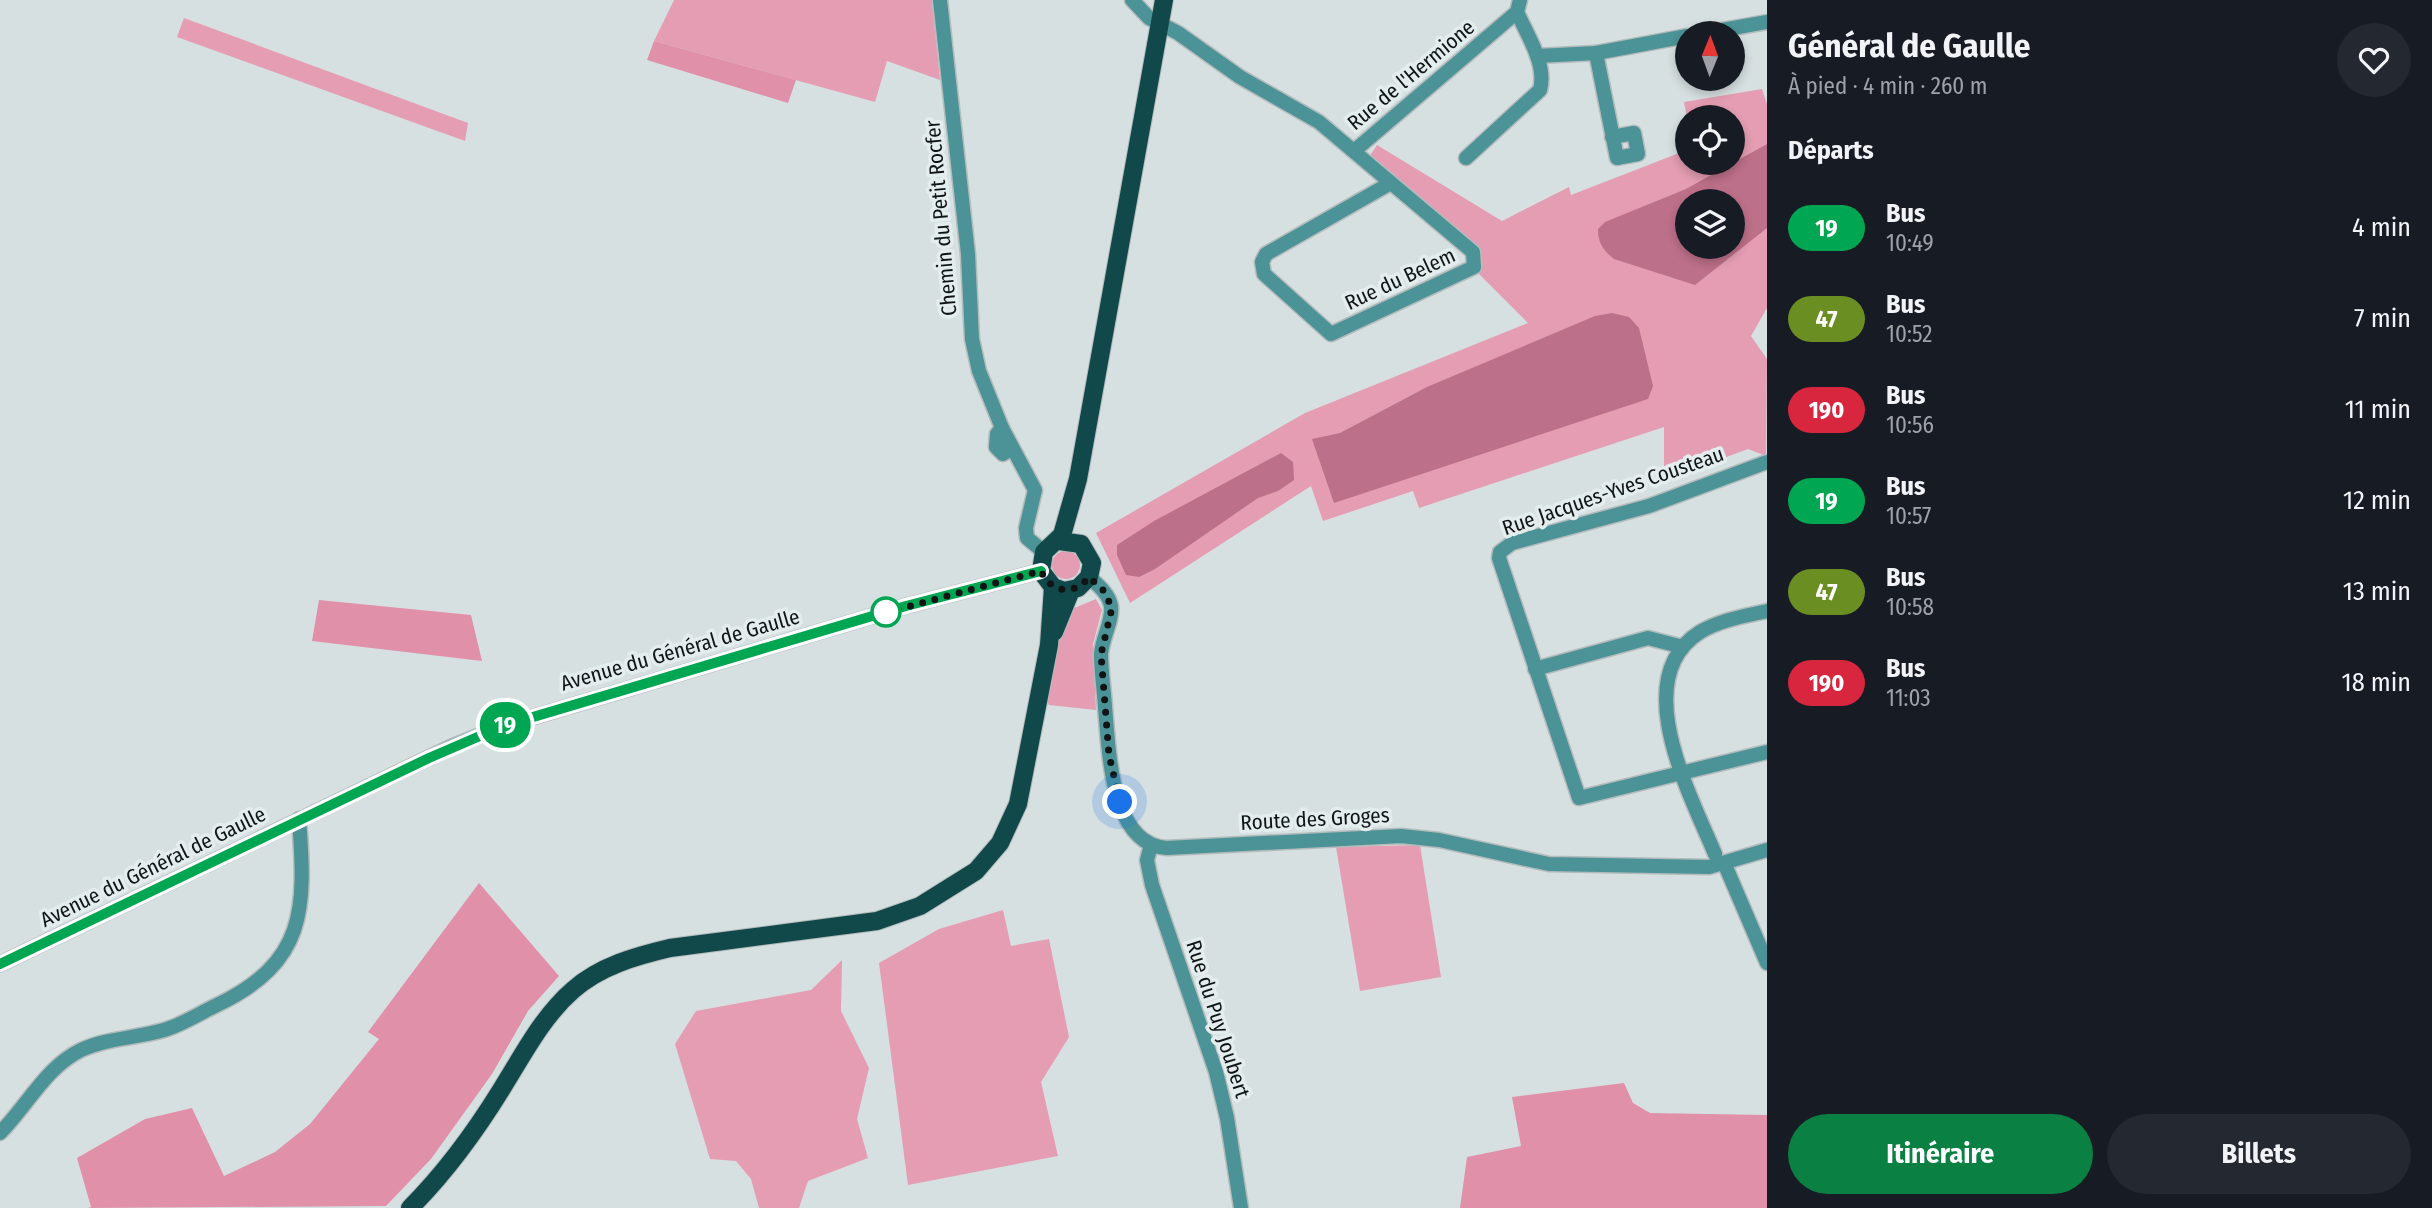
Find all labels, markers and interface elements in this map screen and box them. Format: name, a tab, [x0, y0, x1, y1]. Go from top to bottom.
street label: Rue de l'Hermione	[1342, 14, 1480, 136]
north arrow	[1675, 21, 1745, 91]
map controls	[1675, 21, 1745, 259]
button: heart	[2337, 23, 2411, 97]
text: Général de Gaulle	[1788, 26, 2030, 66]
text: À pied · 4 min · 260 m	[1788, 72, 1987, 100]
button: locate	[1675, 105, 1745, 175]
street label: Chemin du Petit Rocfer	[919, 118, 963, 317]
text: Départs	[1788, 135, 1874, 166]
button: layers	[1675, 189, 1745, 259]
text: Bus	[1886, 198, 1925, 229]
text: 4 min	[2352, 212, 2411, 243]
text: 19	[1815, 214, 1838, 242]
text: 10:49	[1886, 229, 1934, 257]
street label: Rue du Belem	[1341, 242, 1459, 316]
text: Bus	[1886, 289, 1925, 320]
text: 7 min	[2354, 303, 2411, 334]
text: 47	[1815, 305, 1838, 333]
text: 10:52	[1886, 320, 1932, 348]
text: Bus	[1886, 380, 1925, 411]
text: 11 min	[2345, 394, 2411, 425]
text: 190	[1809, 396, 1844, 424]
text: 10:56	[1886, 411, 1934, 439]
street label: Rue Jacques-Yves Cousteau	[1499, 441, 1727, 541]
text: Bus	[1886, 471, 1925, 502]
text: 12 min	[2343, 485, 2411, 516]
text: 19	[1815, 487, 1838, 515]
text: 10:57	[1886, 502, 1931, 530]
text: Bus	[1886, 562, 1925, 593]
text: 13 min	[2343, 576, 2411, 607]
text: 47	[1815, 578, 1838, 606]
text: 10:58	[1886, 593, 1934, 621]
unlabelled marker	[871, 597, 901, 627]
street label: Avenue du Général de Gaulle	[557, 603, 803, 697]
text: Bus	[1886, 653, 1925, 684]
text: 18 min	[2342, 667, 2411, 698]
text: 190	[1809, 669, 1844, 697]
text: 11:03	[1886, 684, 1931, 712]
line badge: 19	[474, 702, 536, 748]
text: 19	[494, 711, 516, 739]
your location	[1102, 784, 1137, 819]
street label: Avenue du Général de Gaulle	[36, 801, 270, 933]
street label: Route des Groges	[1240, 802, 1390, 836]
street label: Rue du Puy Joubert	[1180, 937, 1256, 1101]
button: Itinéraire	[1788, 1114, 2093, 1194]
button: Billets	[2107, 1114, 2411, 1194]

